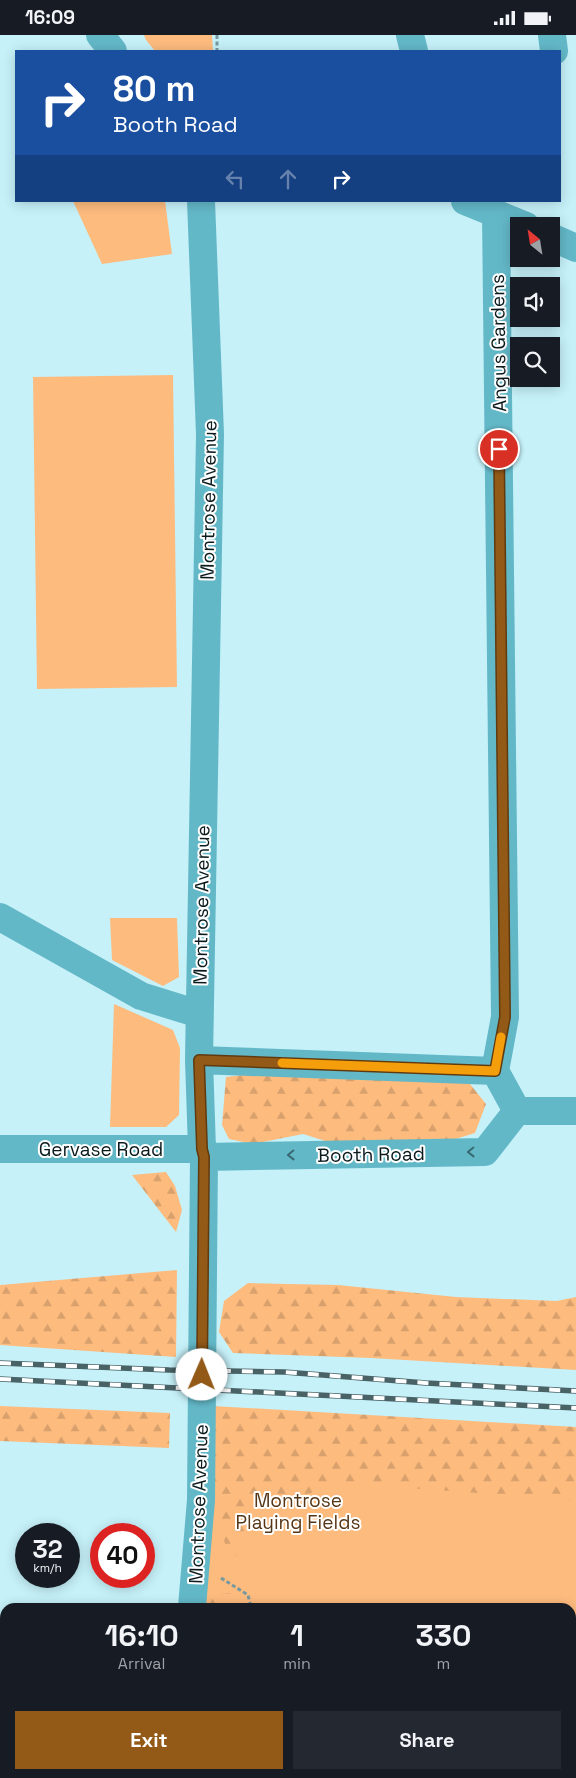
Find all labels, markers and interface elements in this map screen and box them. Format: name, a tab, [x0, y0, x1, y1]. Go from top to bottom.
text: 16:09	[25, 5, 75, 30]
text: 80 m	[113, 67, 195, 111]
icon: right	[30, 70, 95, 135]
text: Booth Road	[113, 110, 238, 138]
icon: left	[221, 165, 249, 193]
icon: ahead	[274, 165, 302, 193]
icon: right	[327, 165, 355, 193]
north arrow	[510, 217, 560, 267]
map controls	[510, 217, 560, 387]
street label: Angus Gardens	[485, 274, 512, 412]
button: sound	[510, 277, 560, 327]
button: search	[510, 337, 560, 387]
street label: Montrose Avenue	[195, 420, 222, 580]
pin	[478, 428, 520, 470]
icon: arrive	[485, 435, 513, 463]
street label: Montrose Avenue	[188, 825, 215, 985]
street label: Gervase Road	[39, 1137, 163, 1162]
street label: Booth Road	[317, 1141, 425, 1168]
one-way arrow	[467, 1147, 475, 1157]
one-way arrow	[287, 1150, 295, 1160]
position arrow	[175, 1348, 227, 1400]
street label: Montrose Avenue	[183, 1424, 214, 1584]
park label: Montrose Playing Fields	[236, 1488, 360, 1535]
speed limit sign: 40	[90, 1523, 155, 1588]
text: 32	[32, 1533, 63, 1565]
text: km/h	[33, 1560, 62, 1576]
text: 16:10	[105, 1616, 179, 1655]
text: 1	[290, 1616, 304, 1655]
text: 330	[415, 1616, 471, 1655]
text: Arrival	[118, 1653, 165, 1674]
text: min	[283, 1653, 311, 1674]
text: m	[437, 1653, 450, 1674]
button: Exit	[15, 1711, 283, 1769]
button: Share	[293, 1711, 561, 1769]

